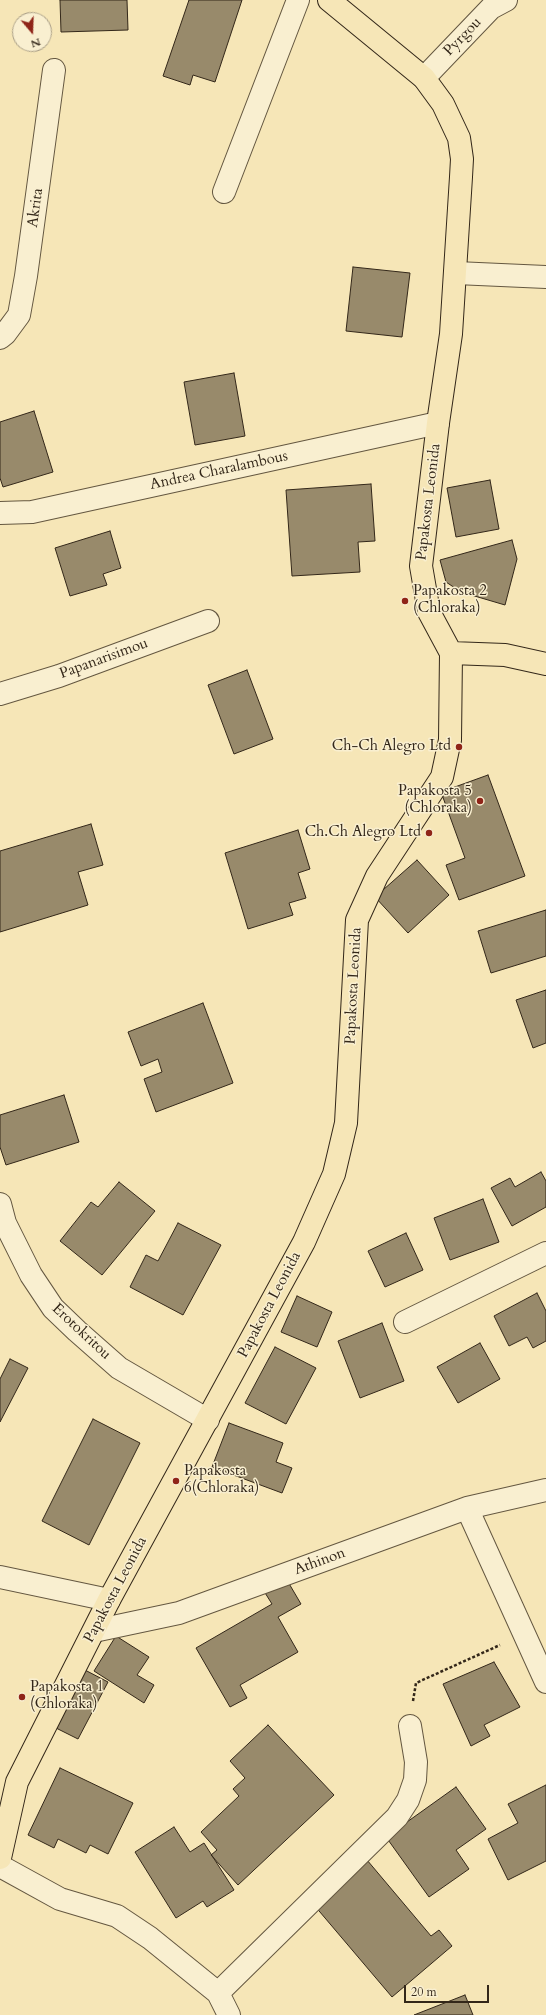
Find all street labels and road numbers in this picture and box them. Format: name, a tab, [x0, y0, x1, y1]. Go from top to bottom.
street label: Pyrgou	[440, 14, 486, 60]
street label: Akrita	[24, 187, 48, 229]
street label: Papakosta Leonida	[413, 443, 445, 561]
street label: Andrea Charalambous	[148, 448, 290, 494]
street label: Papanarisimou	[57, 635, 151, 683]
street label: Papakosta Leonida	[342, 927, 366, 1045]
street label: Papakosta Leonida	[234, 1249, 306, 1361]
street label: Erotokritou	[48, 1300, 114, 1364]
street label: Papakosta Leonida	[80, 1534, 152, 1646]
street label: Athinon	[292, 1544, 348, 1580]

